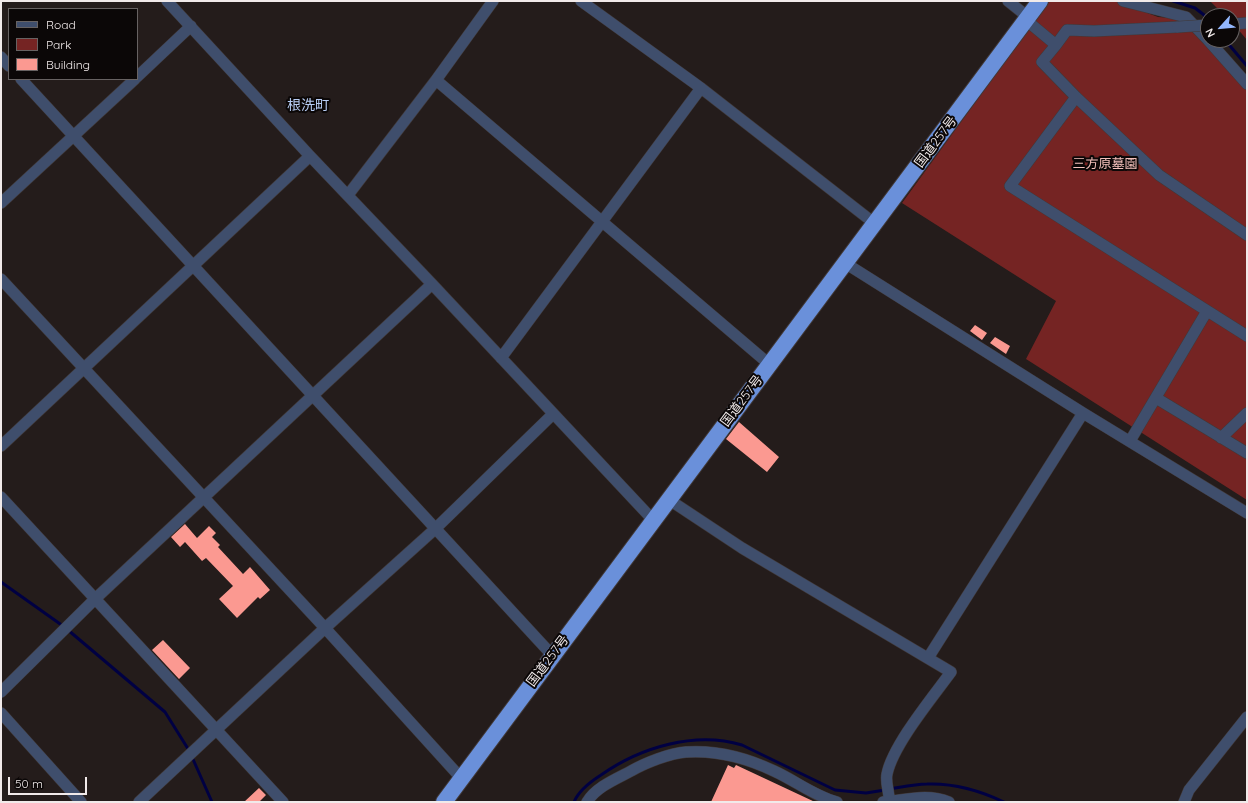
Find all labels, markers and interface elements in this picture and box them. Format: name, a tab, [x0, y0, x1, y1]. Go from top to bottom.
legend	[8, 8, 138, 80]
north arrow	[1200, 8, 1240, 48]
text: Road	[46, 17, 76, 32]
text: N	[1202, 26, 1218, 40]
text: Park	[46, 37, 71, 52]
text: Building	[46, 57, 90, 72]
district label: 根洗町	[287, 98, 329, 114]
street label: 国道257号	[912, 113, 960, 171]
park label: 三方原墓園	[1073, 156, 1137, 172]
street label: 国道257号	[718, 372, 766, 430]
street label: 国道257号	[524, 632, 572, 690]
scale bar	[10, 769, 89, 795]
text: 50 m	[15, 776, 43, 791]

